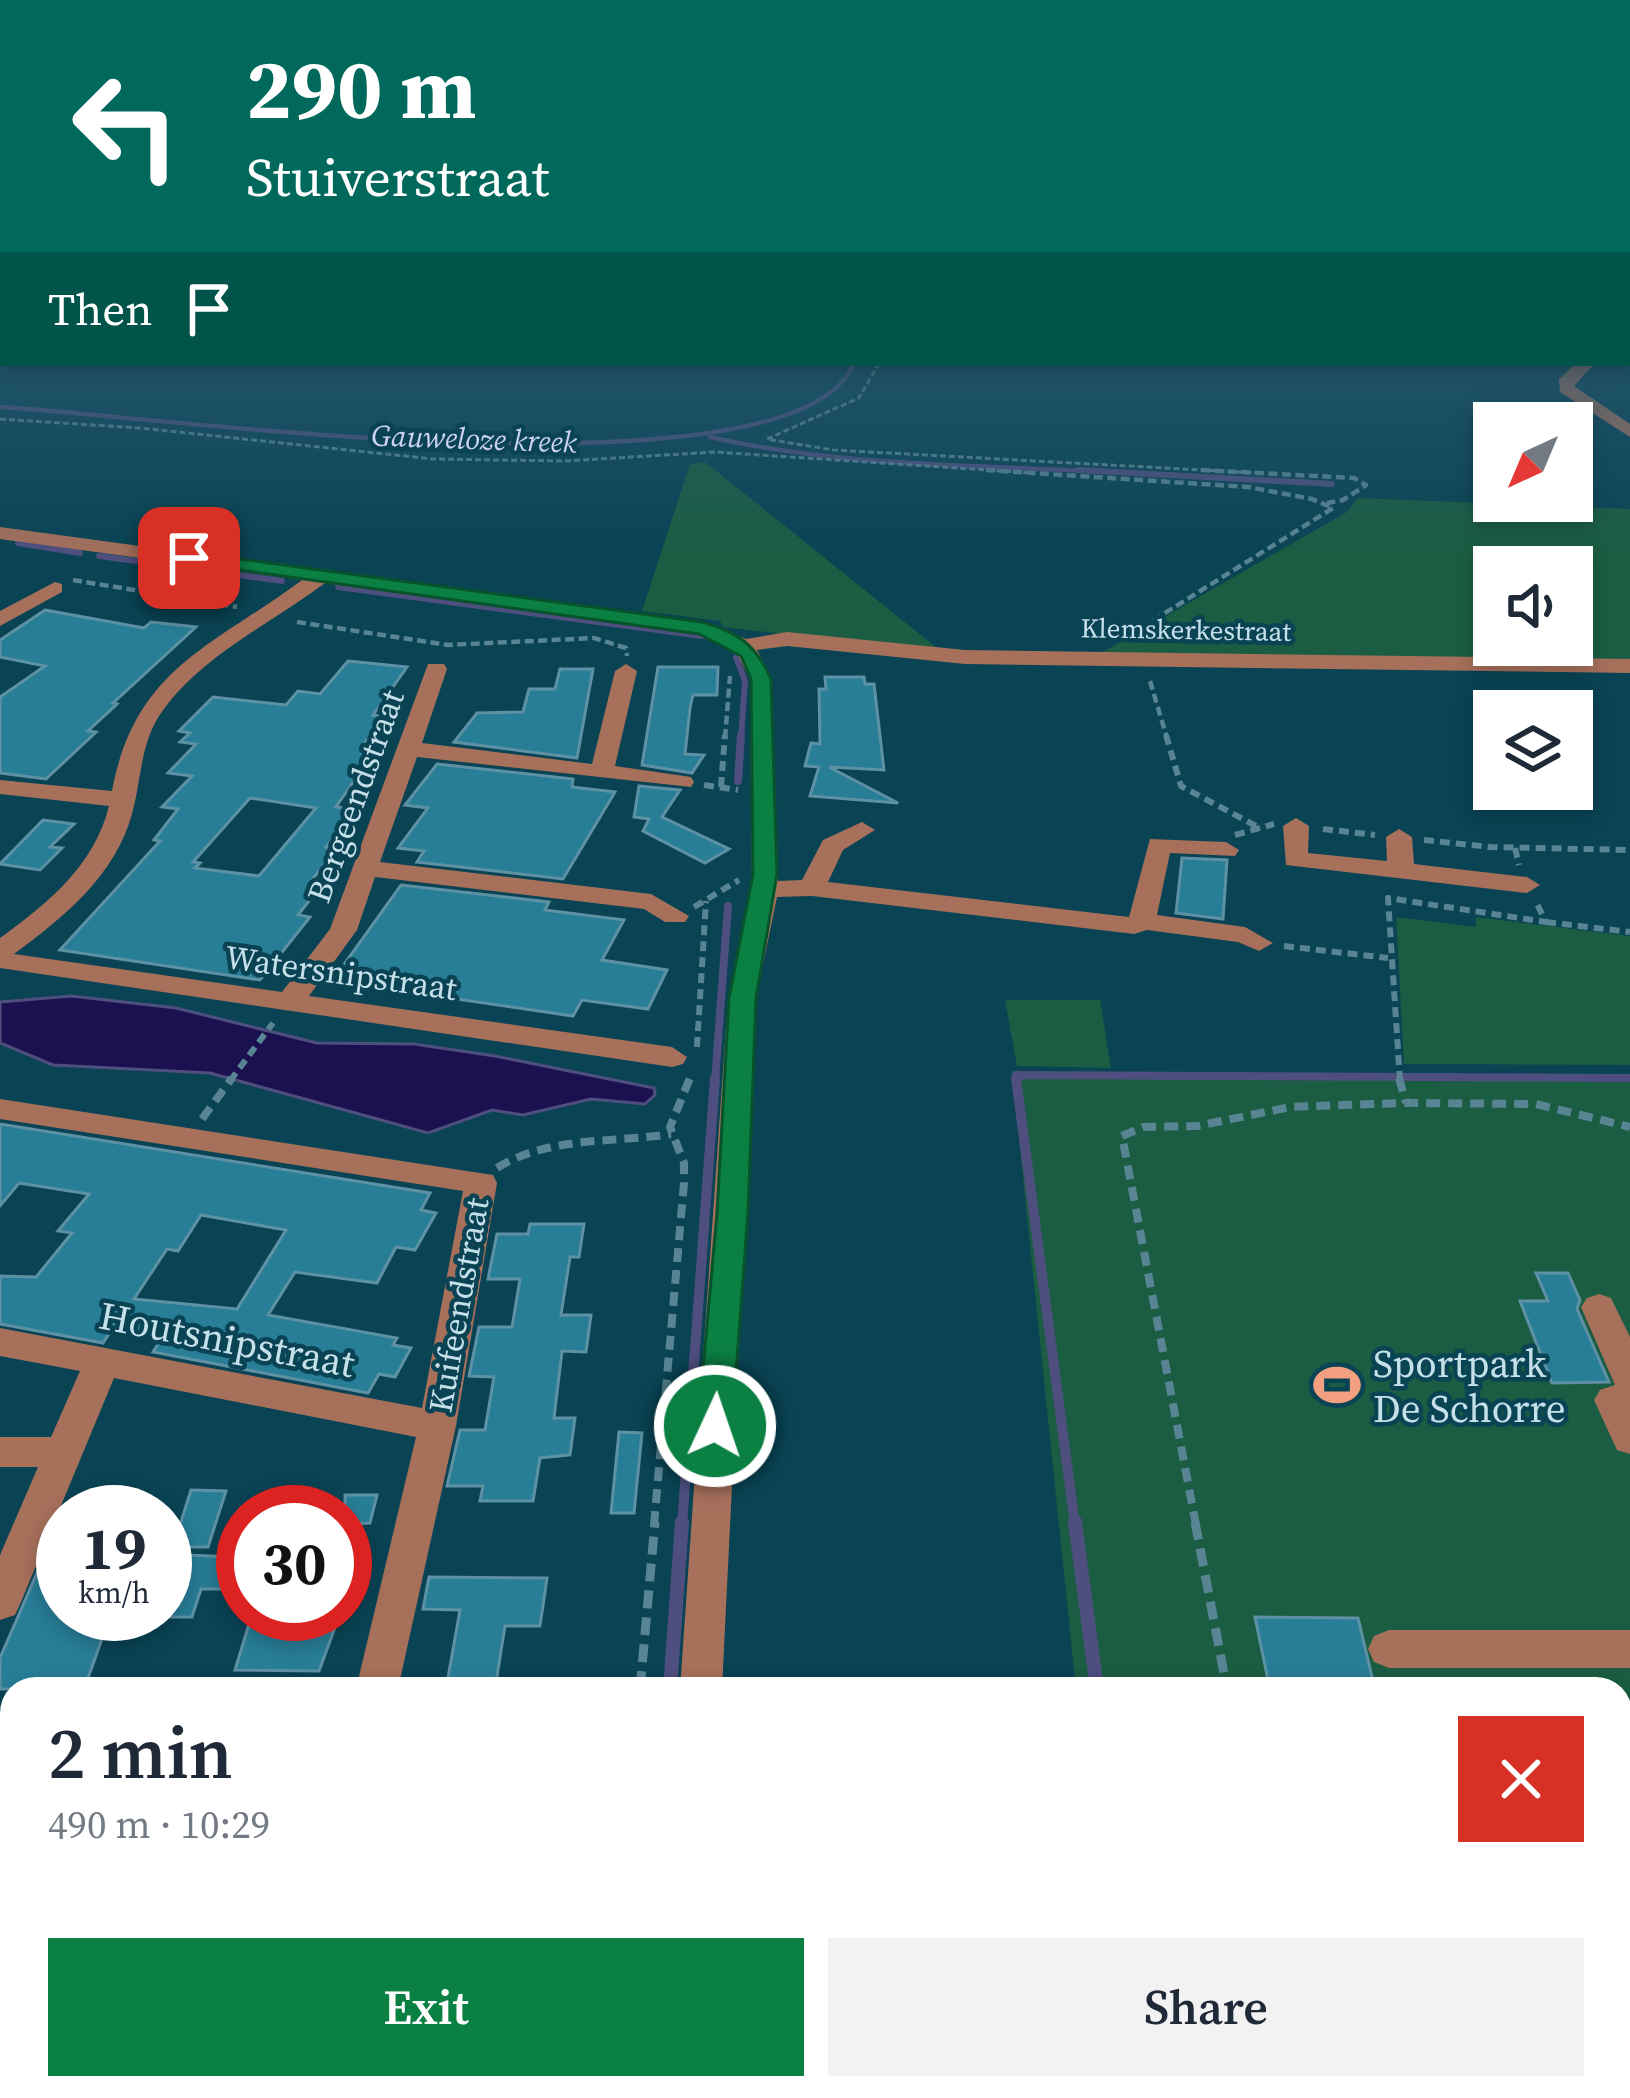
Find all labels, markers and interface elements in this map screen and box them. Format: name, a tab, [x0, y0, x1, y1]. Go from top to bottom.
text: 290 m	[246, 31, 477, 146]
icon: left	[48, 48, 204, 204]
text: Stuiverstraat	[246, 140, 549, 214]
icon: arrive	[176, 276, 242, 342]
text: Then	[48, 278, 152, 340]
north arrow	[1473, 402, 1593, 522]
map controls	[1473, 402, 1593, 810]
water label: Gauweloze kreek	[371, 414, 578, 463]
pin	[138, 507, 240, 609]
icon: arrive	[156, 525, 222, 591]
button: sound	[1473, 546, 1593, 666]
street label: Klemskerkestraat	[1080, 609, 1292, 650]
street label: Bergeendstraat	[296, 683, 415, 909]
button: layers	[1473, 690, 1593, 810]
street label: Watersnipstraat	[222, 934, 460, 1011]
street label: Kuifeendstraat	[418, 1194, 500, 1416]
street label: Houtsnipstraat	[95, 1289, 359, 1390]
place label: Sportpark De Schorre	[1373, 1337, 1566, 1435]
sports icon: Sportpark De Schorre	[1312, 1360, 1362, 1410]
position arrow	[652, 1363, 778, 1489]
speed limit sign: 30	[216, 1485, 372, 1641]
text: 19	[81, 1507, 147, 1589]
text: km/h	[78, 1572, 150, 1613]
text: 2 min	[48, 1703, 233, 1802]
button: close	[1458, 1716, 1584, 1842]
text: 490 m · 10:29	[48, 1798, 270, 1851]
button: Exit	[48, 1938, 804, 2076]
button: Share	[828, 1938, 1584, 2076]

